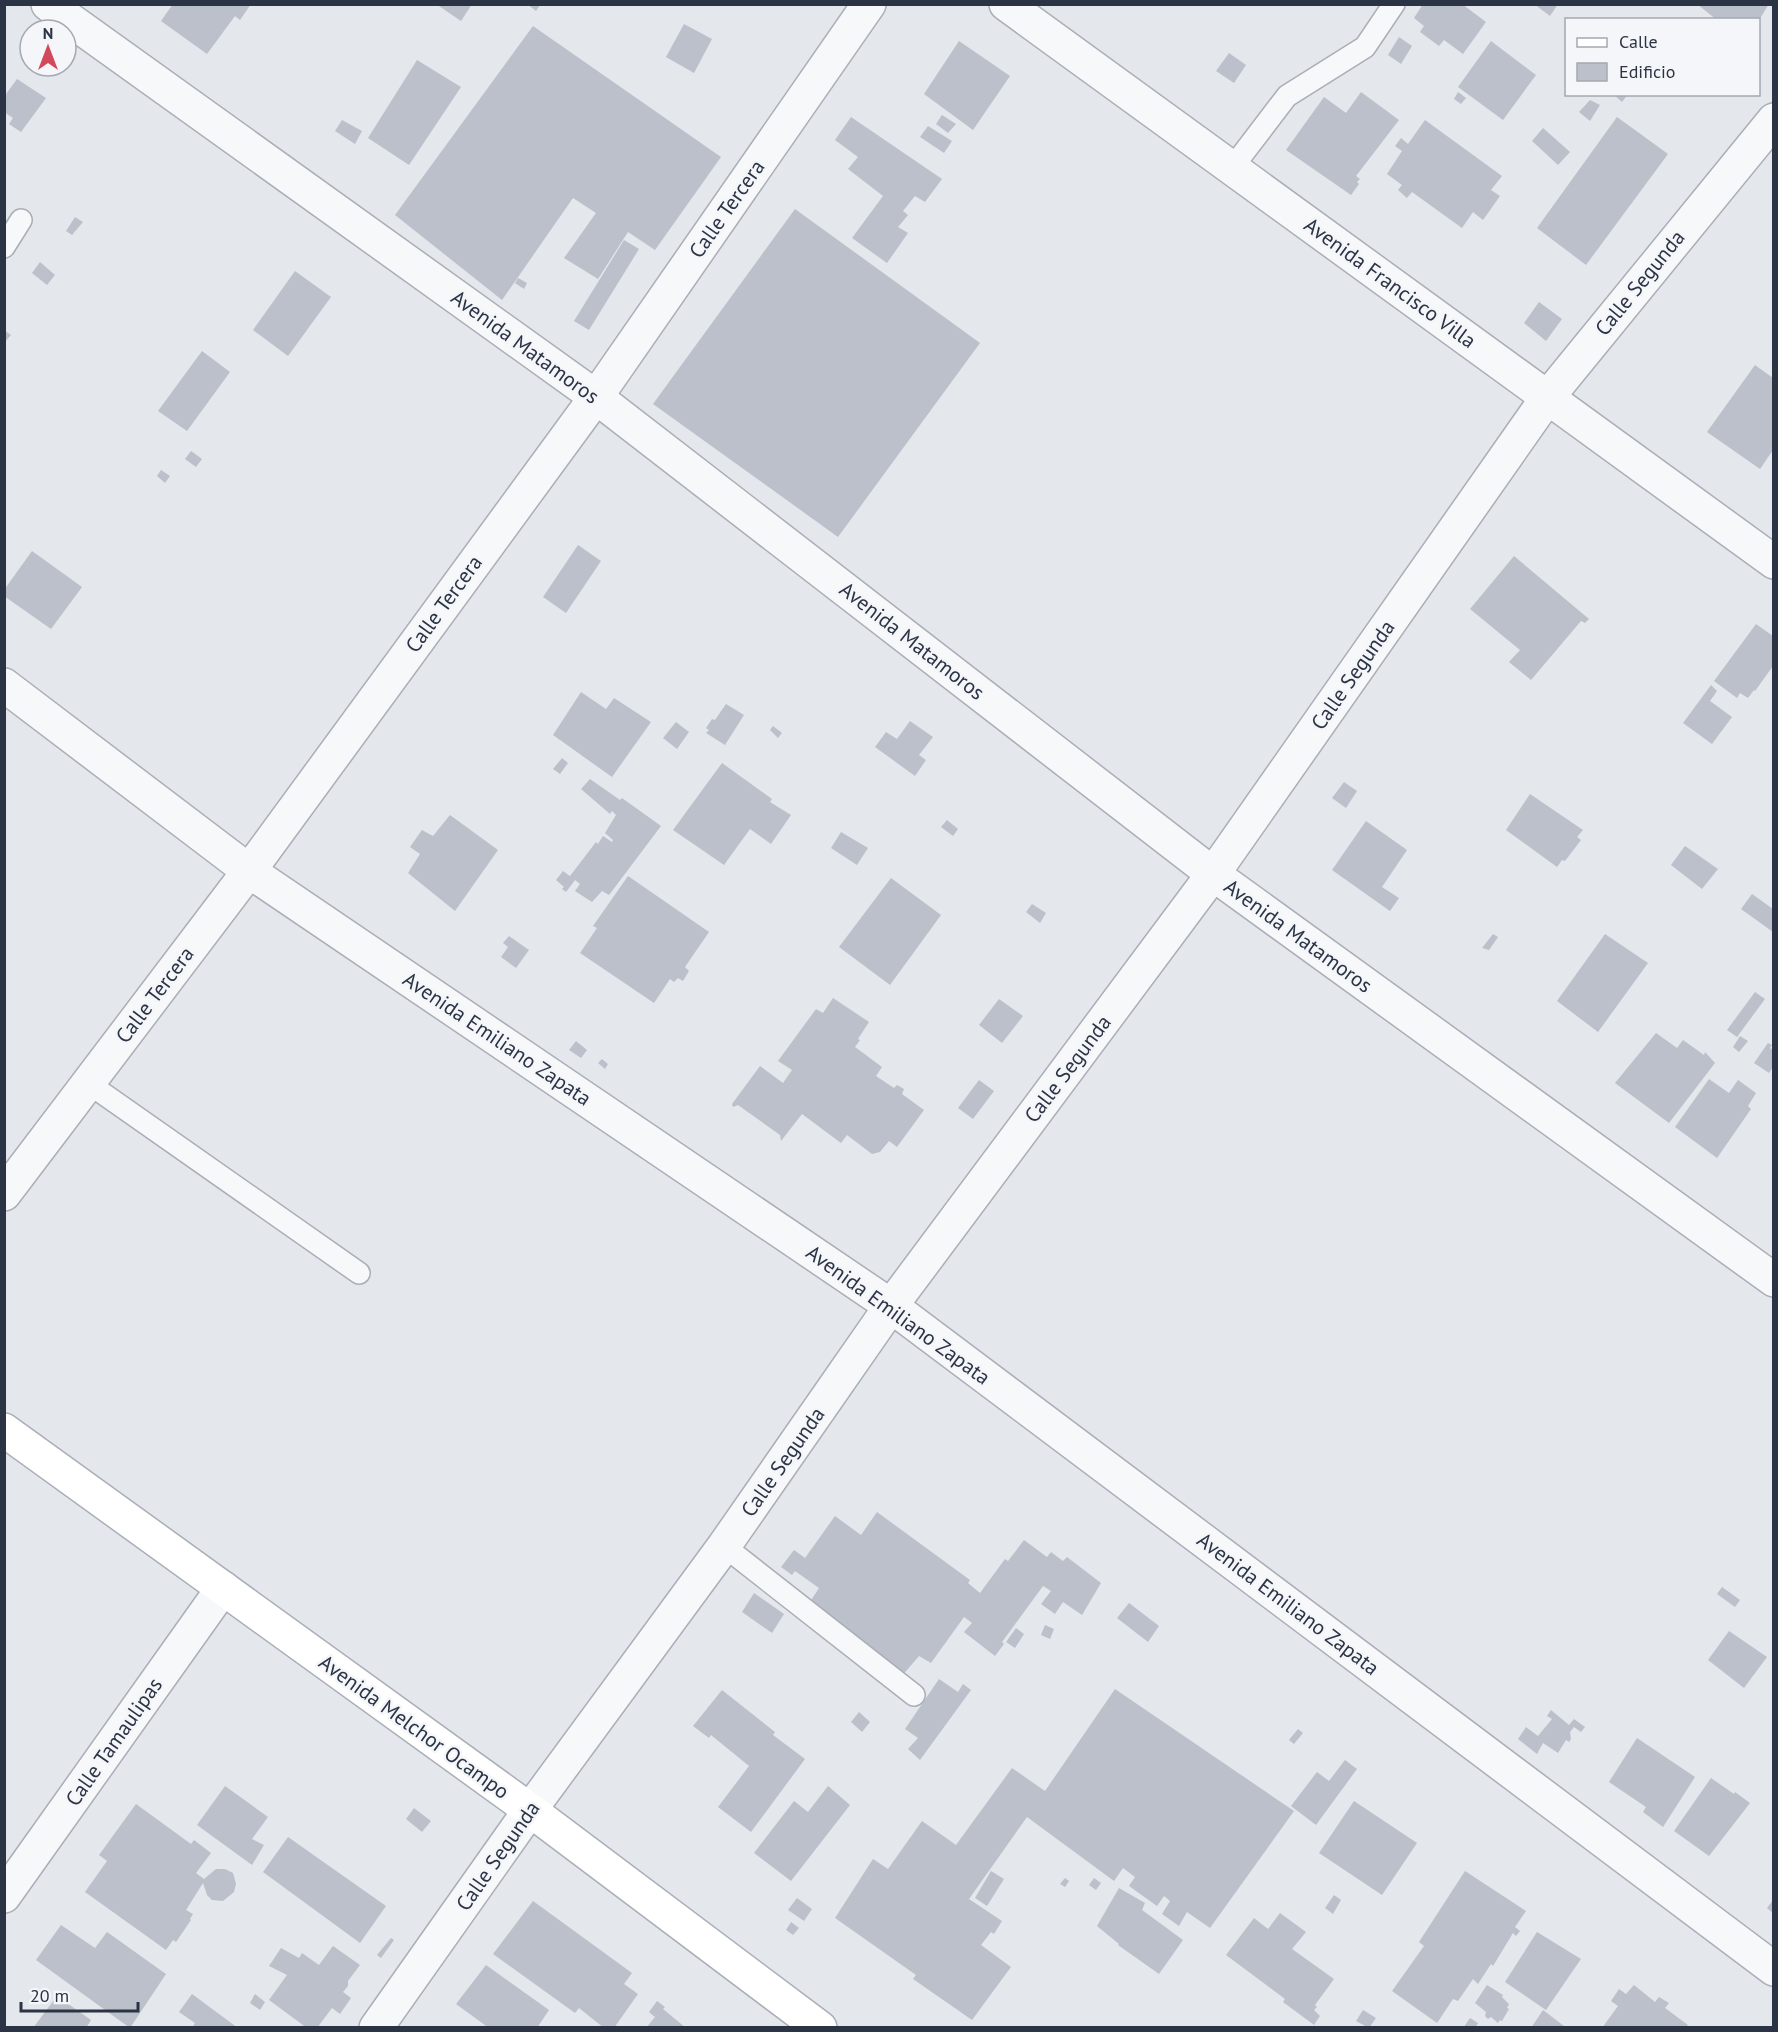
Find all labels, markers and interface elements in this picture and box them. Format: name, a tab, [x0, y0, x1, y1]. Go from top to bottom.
north arrow	[18, 18, 78, 78]
legend	[1565, 18, 1760, 96]
text: N	[43, 23, 53, 43]
text: Calle	[1619, 30, 1658, 53]
text: Edificio	[1619, 60, 1675, 83]
street label: Calle Tercera	[683, 154, 770, 263]
street label: Avenida Francisco Villa	[1299, 211, 1481, 354]
street label: Calle Segunda	[1589, 224, 1690, 341]
street label: Avenida Matamoros	[446, 284, 605, 409]
street label: Calle Tercera	[399, 550, 488, 658]
street label: Avenida Matamoros	[834, 576, 990, 706]
street label: Calle Segunda	[1305, 615, 1400, 735]
street label: Avenida Matamoros	[1219, 873, 1378, 998]
street label: Calle Tercera	[110, 941, 200, 1048]
street label: Avenida Emiliano Zapata	[398, 966, 597, 1112]
street label: Calle Segunda	[1018, 1009, 1117, 1128]
street label: Avenida Emiliano Zapata	[801, 1239, 996, 1391]
street label: Calle Segunda	[735, 1402, 830, 1522]
street label: Avenida Emiliano Zapata	[1192, 1526, 1385, 1681]
street label: Avenida Melchor Ocampo	[314, 1648, 515, 1805]
street label: Calle Tamaulipas	[59, 1672, 168, 1811]
street label: Calle Segunda	[450, 1796, 545, 1916]
scale bar	[21, 1975, 138, 2013]
text: 20 m	[30, 1984, 69, 2007]

